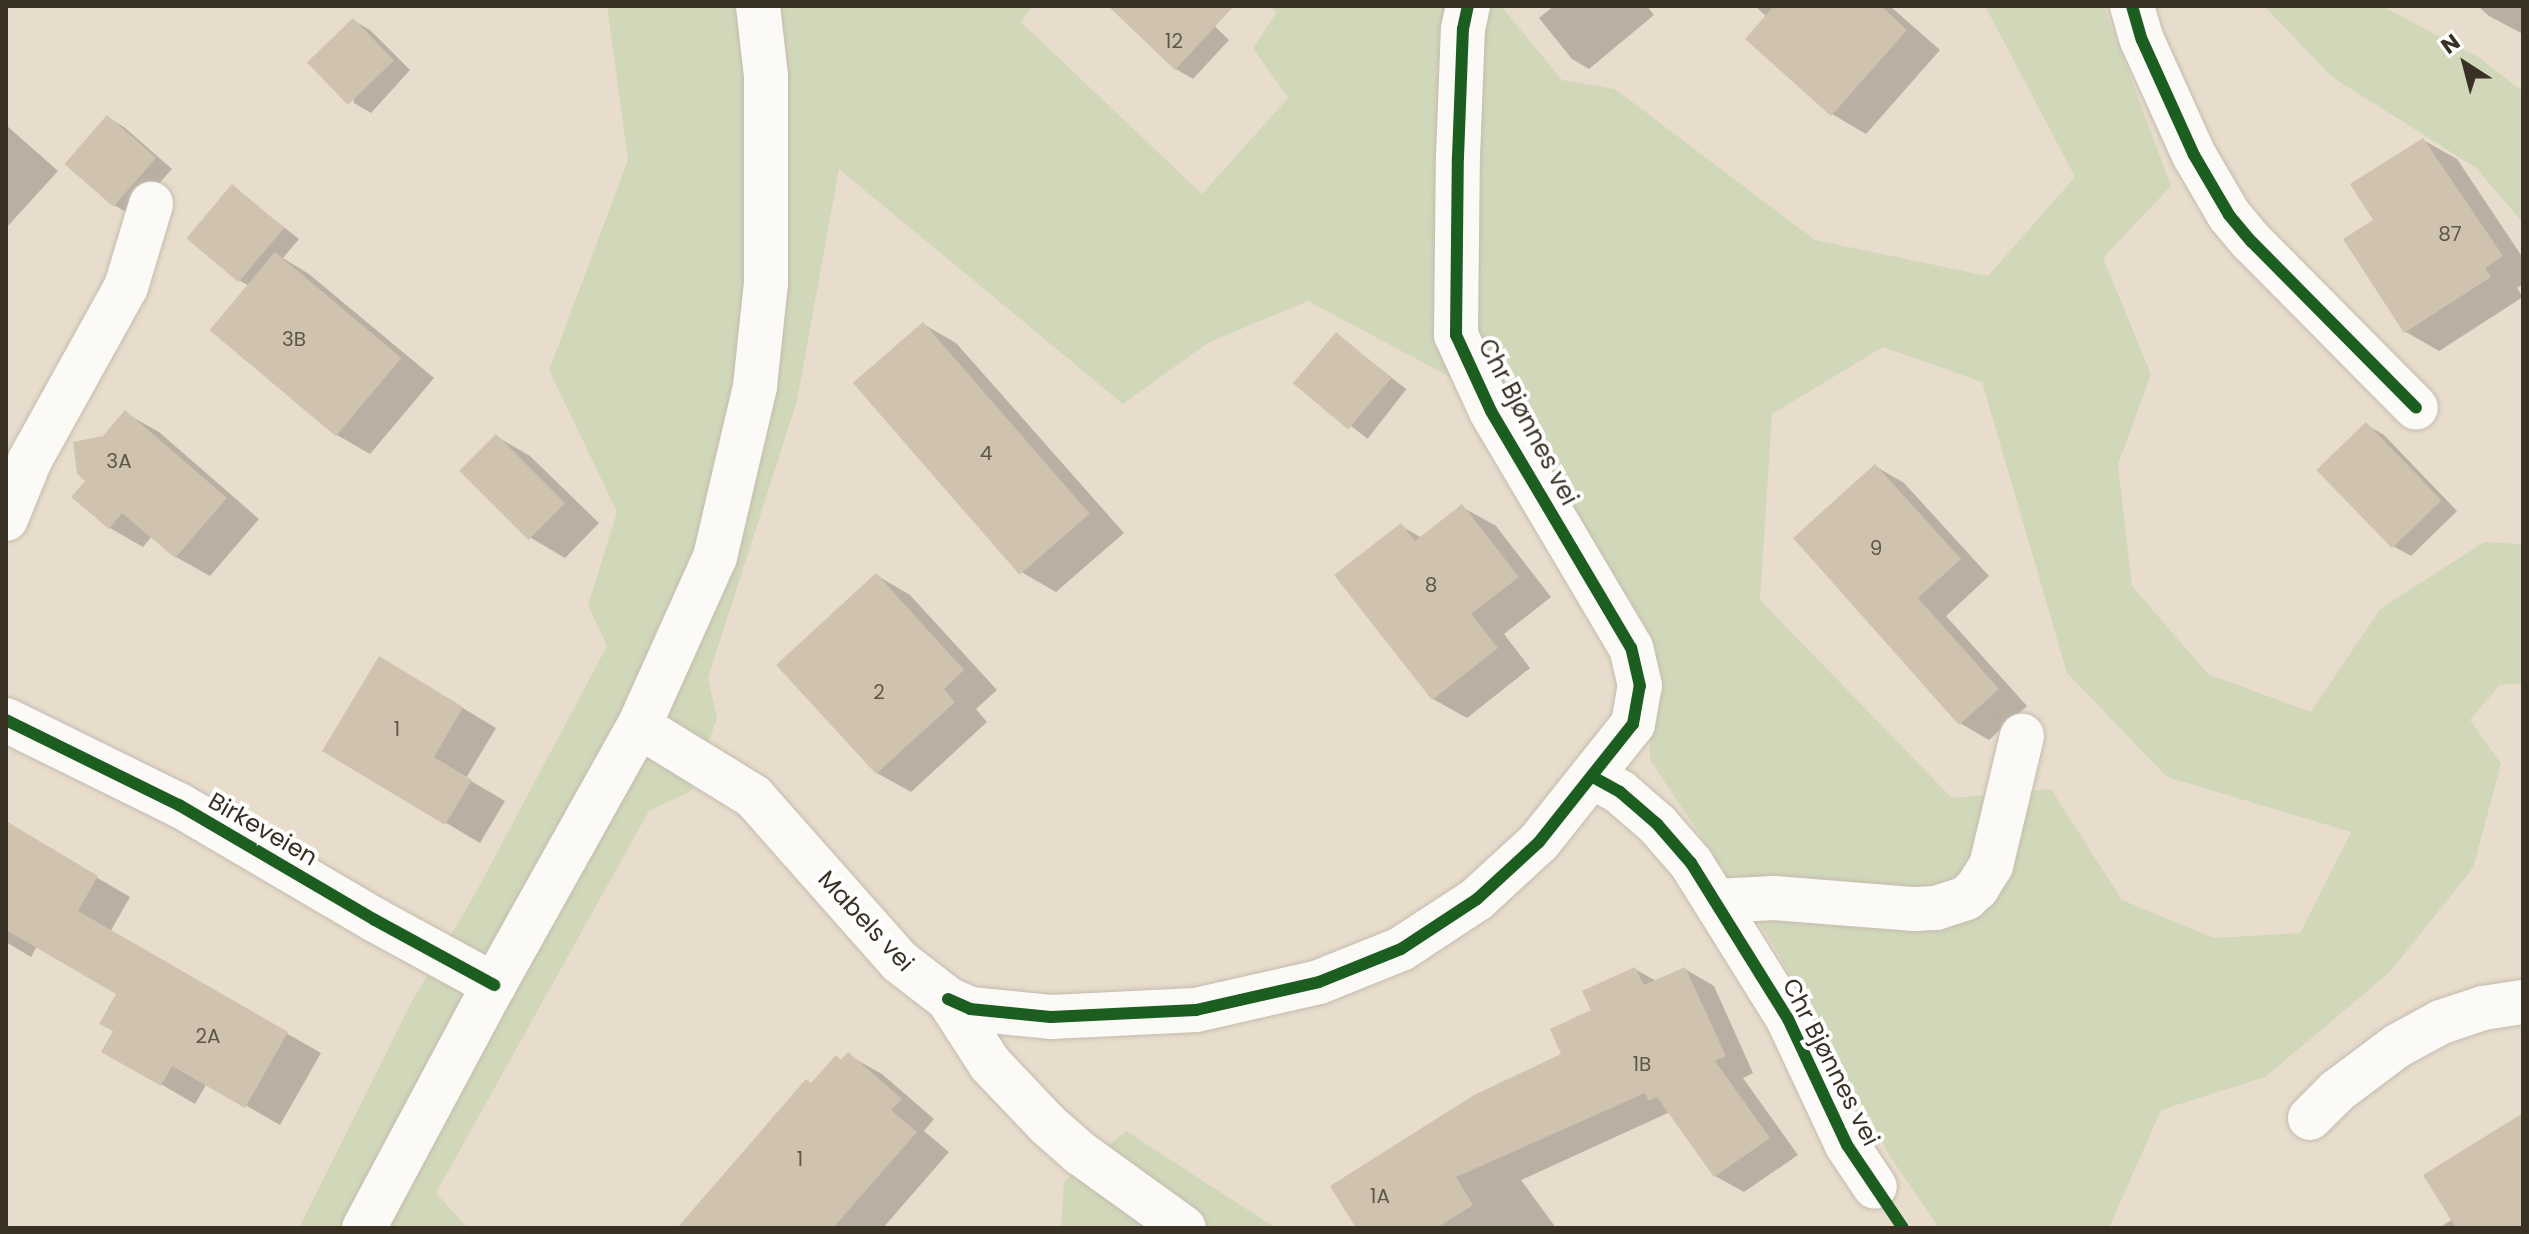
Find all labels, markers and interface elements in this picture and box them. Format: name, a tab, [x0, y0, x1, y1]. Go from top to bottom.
north arrow	[2425, 24, 2505, 104]
text: N	[2435, 27, 2466, 62]
house number: 12	[1165, 29, 1183, 53]
house number: 87	[2438, 222, 2462, 246]
house number: 3B	[282, 327, 306, 351]
street label: Chr Bjønnes vei	[1472, 334, 1584, 510]
house number: 4	[980, 441, 992, 465]
house number: 3A	[106, 449, 132, 473]
house number: 9	[1870, 536, 1882, 560]
house number: 8	[1425, 573, 1437, 597]
house number: 2	[873, 680, 885, 704]
house number: 1	[394, 717, 400, 741]
street label: Birkeveien	[203, 786, 323, 872]
street label: Mabels vei	[812, 865, 920, 977]
street label: Chr Bjønnes vei	[1776, 973, 1886, 1151]
house number: 2A	[196, 1024, 220, 1048]
house number: 1B	[1633, 1052, 1651, 1076]
house number: 1	[797, 1147, 803, 1171]
house number: 1A	[1370, 1184, 1390, 1208]

